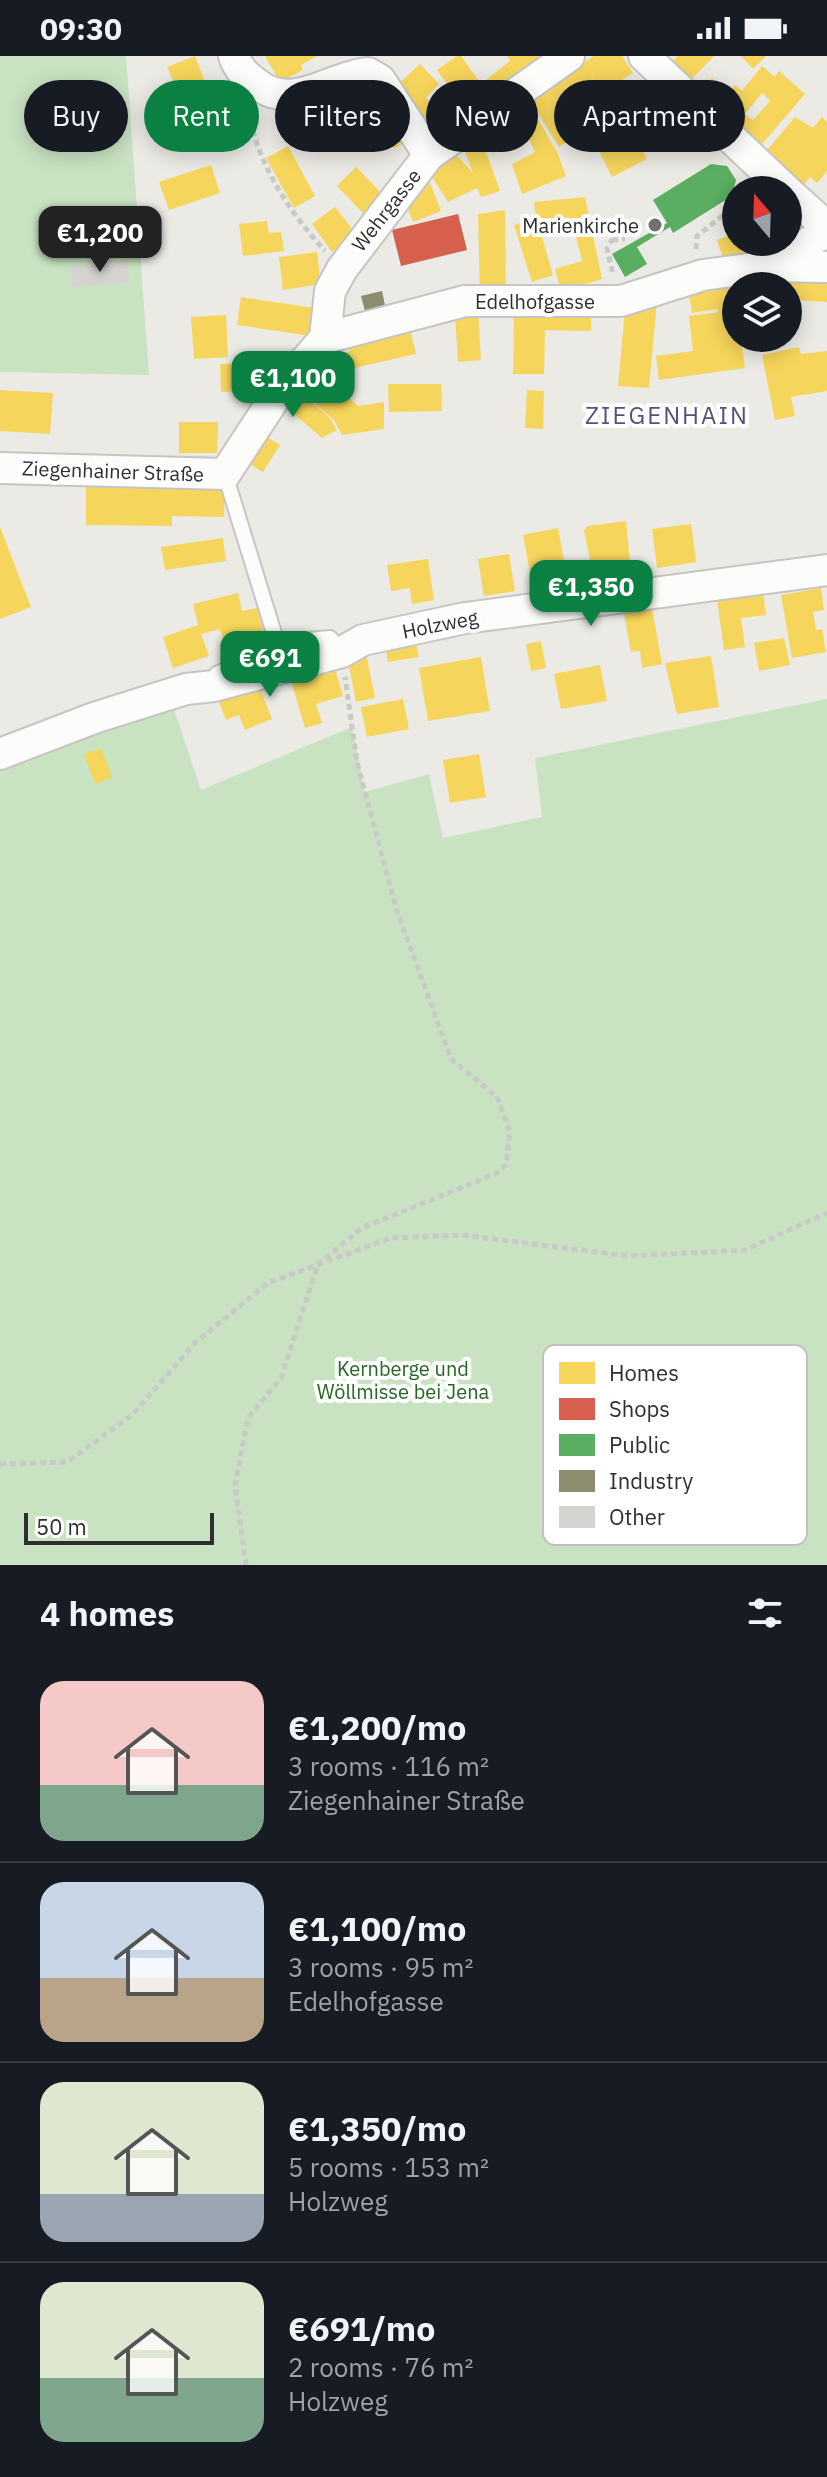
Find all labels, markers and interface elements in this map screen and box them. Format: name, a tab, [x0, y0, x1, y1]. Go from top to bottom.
text: 09:30	[40, 9, 122, 48]
chip: Buy	[24, 80, 128, 152]
chip: Rent	[144, 80, 259, 152]
chip: Filters	[275, 80, 410, 152]
chip: New	[426, 80, 538, 152]
chip: Apartment	[554, 80, 745, 152]
street label: Wehrgasse	[345, 163, 427, 257]
north arrow	[722, 176, 802, 256]
map controls	[722, 176, 802, 352]
pin: €1,200	[35, 206, 165, 274]
place label: Marienkirche	[522, 212, 639, 239]
text: €1,200	[57, 215, 143, 249]
marker: Marienkirche	[646, 216, 664, 234]
button: layers	[722, 272, 802, 352]
street label: Edelhofgasse	[475, 288, 595, 315]
pin: €1,100	[228, 351, 358, 419]
text: €1,100	[250, 360, 336, 394]
district label: ZIEGENHAIN	[585, 399, 749, 431]
street label: Ziegenhainer Straße	[21, 454, 205, 488]
pin: €1,350	[526, 560, 656, 628]
text: €1,350	[548, 569, 634, 603]
street label: Holzweg	[400, 603, 481, 645]
pin: €691	[223, 631, 317, 699]
text: €691	[238, 640, 302, 674]
legend	[543, 1345, 807, 1545]
park label: Kernberge und Wöllmisse bei Jena	[317, 1355, 490, 1405]
text: Homes	[609, 1358, 679, 1387]
text: Shops	[609, 1394, 670, 1423]
text: Public	[609, 1430, 670, 1459]
text: Industry	[609, 1466, 693, 1495]
text: Other	[609, 1502, 665, 1531]
scale bar	[24, 1509, 214, 1545]
text: 50 m	[36, 1512, 87, 1541]
text: 4 homes	[40, 1591, 175, 1635]
icon: filters	[743, 1591, 787, 1635]
text: €1,200/mo	[288, 1705, 466, 1749]
icon: home	[104, 1713, 200, 1809]
text: 3 rooms · 116 m²	[288, 1749, 489, 1783]
text: Ziegenhainer Straße	[288, 1783, 525, 1817]
text: €1,100/mo	[288, 1906, 466, 1950]
icon: home	[104, 1914, 200, 2010]
text: 3 rooms · 95 m²	[288, 1950, 473, 1984]
text: Edelhofgasse	[288, 1984, 444, 2018]
text: €1,350/mo	[288, 2106, 466, 2150]
icon: home	[104, 2114, 200, 2210]
text: 5 rooms · 153 m²	[288, 2150, 489, 2184]
text: Holzweg	[288, 2184, 388, 2218]
text: €691/mo	[288, 2306, 435, 2350]
icon: home	[104, 2314, 200, 2410]
text: 2 rooms · 76 m²	[288, 2350, 473, 2384]
text: Holzweg	[288, 2384, 388, 2418]

